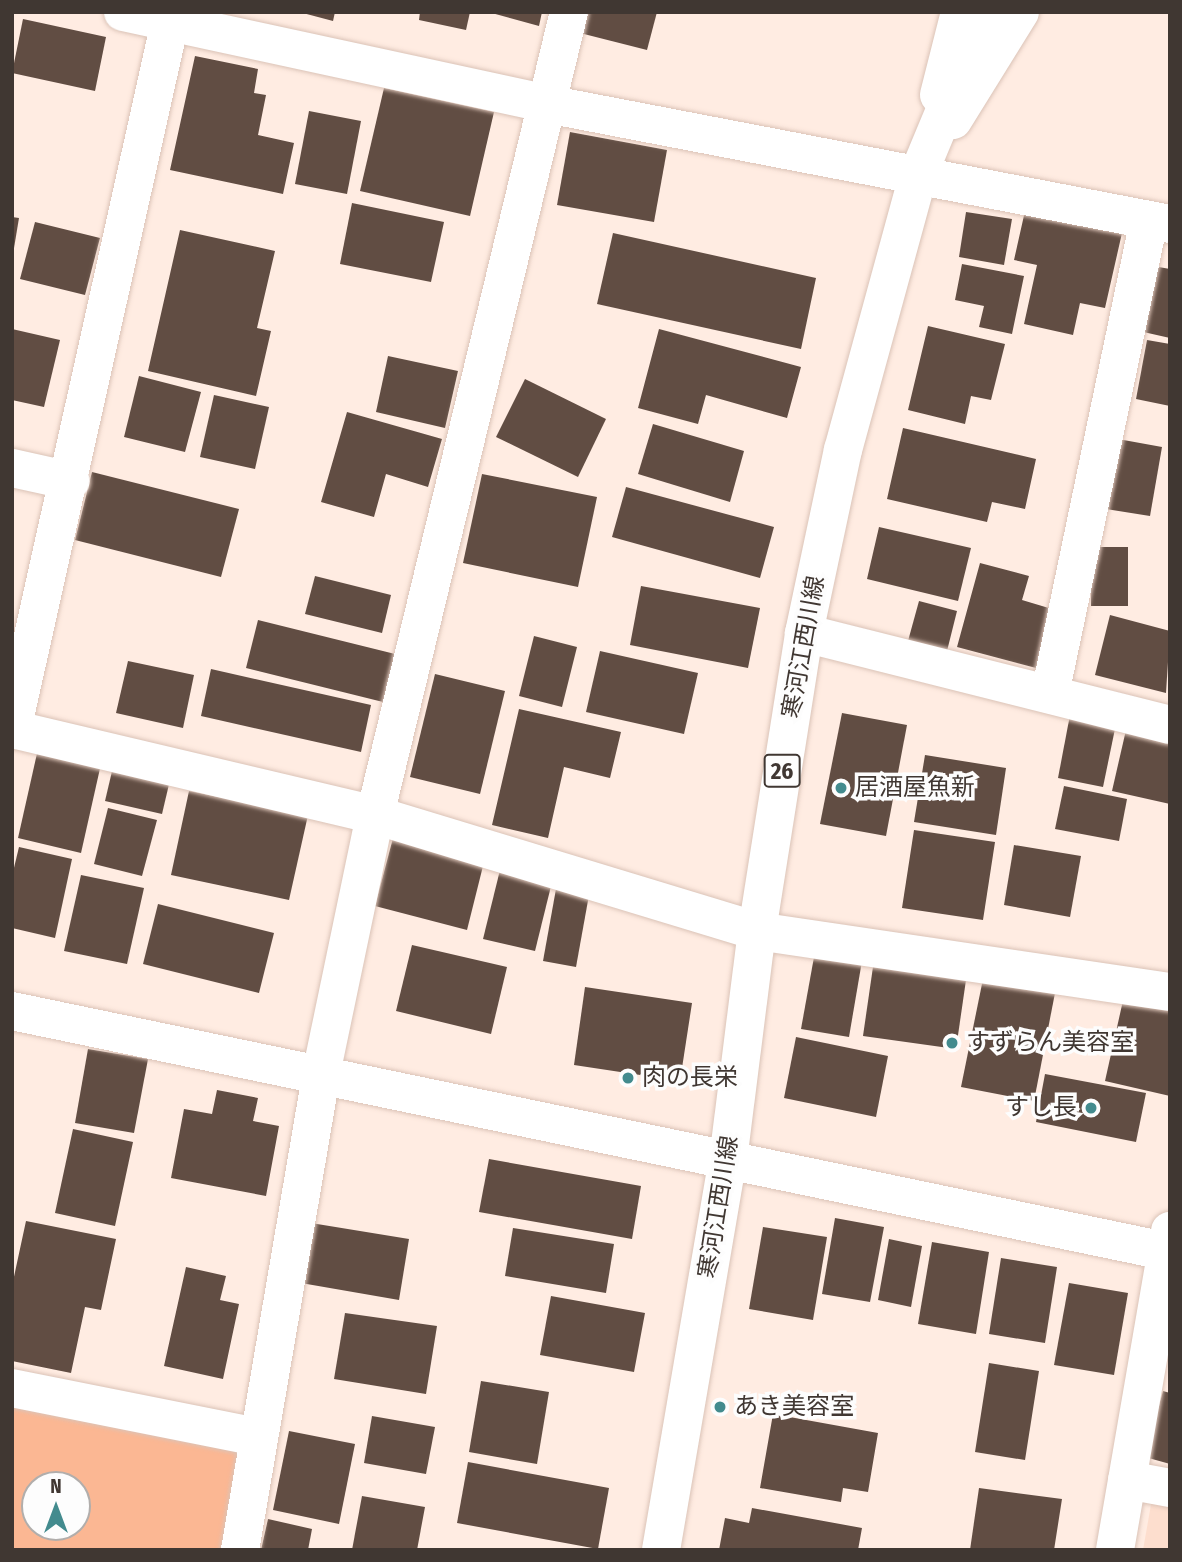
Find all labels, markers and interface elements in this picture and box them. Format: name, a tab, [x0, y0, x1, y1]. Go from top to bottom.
street label: 寒河江西川線	[777, 574, 831, 720]
road number: 26	[763, 751, 801, 790]
place label: 居酒屋魚新	[855, 774, 975, 802]
marker: 居酒屋魚新	[833, 780, 849, 796]
place label: すずらん美容室	[966, 1029, 1134, 1057]
marker: すずらん美容室	[944, 1035, 960, 1051]
place label: 肉の長栄	[642, 1064, 738, 1092]
marker: 肉の長栄	[620, 1070, 636, 1086]
place label: すし長	[1005, 1094, 1077, 1122]
marker: すし長	[1083, 1100, 1099, 1116]
street label: 寒河江西川線	[694, 1134, 744, 1280]
place label: あき美容室	[734, 1393, 854, 1421]
marker: あき美容室	[712, 1399, 728, 1415]
north arrow	[21, 1471, 91, 1541]
text: N	[50, 1475, 62, 1498]

